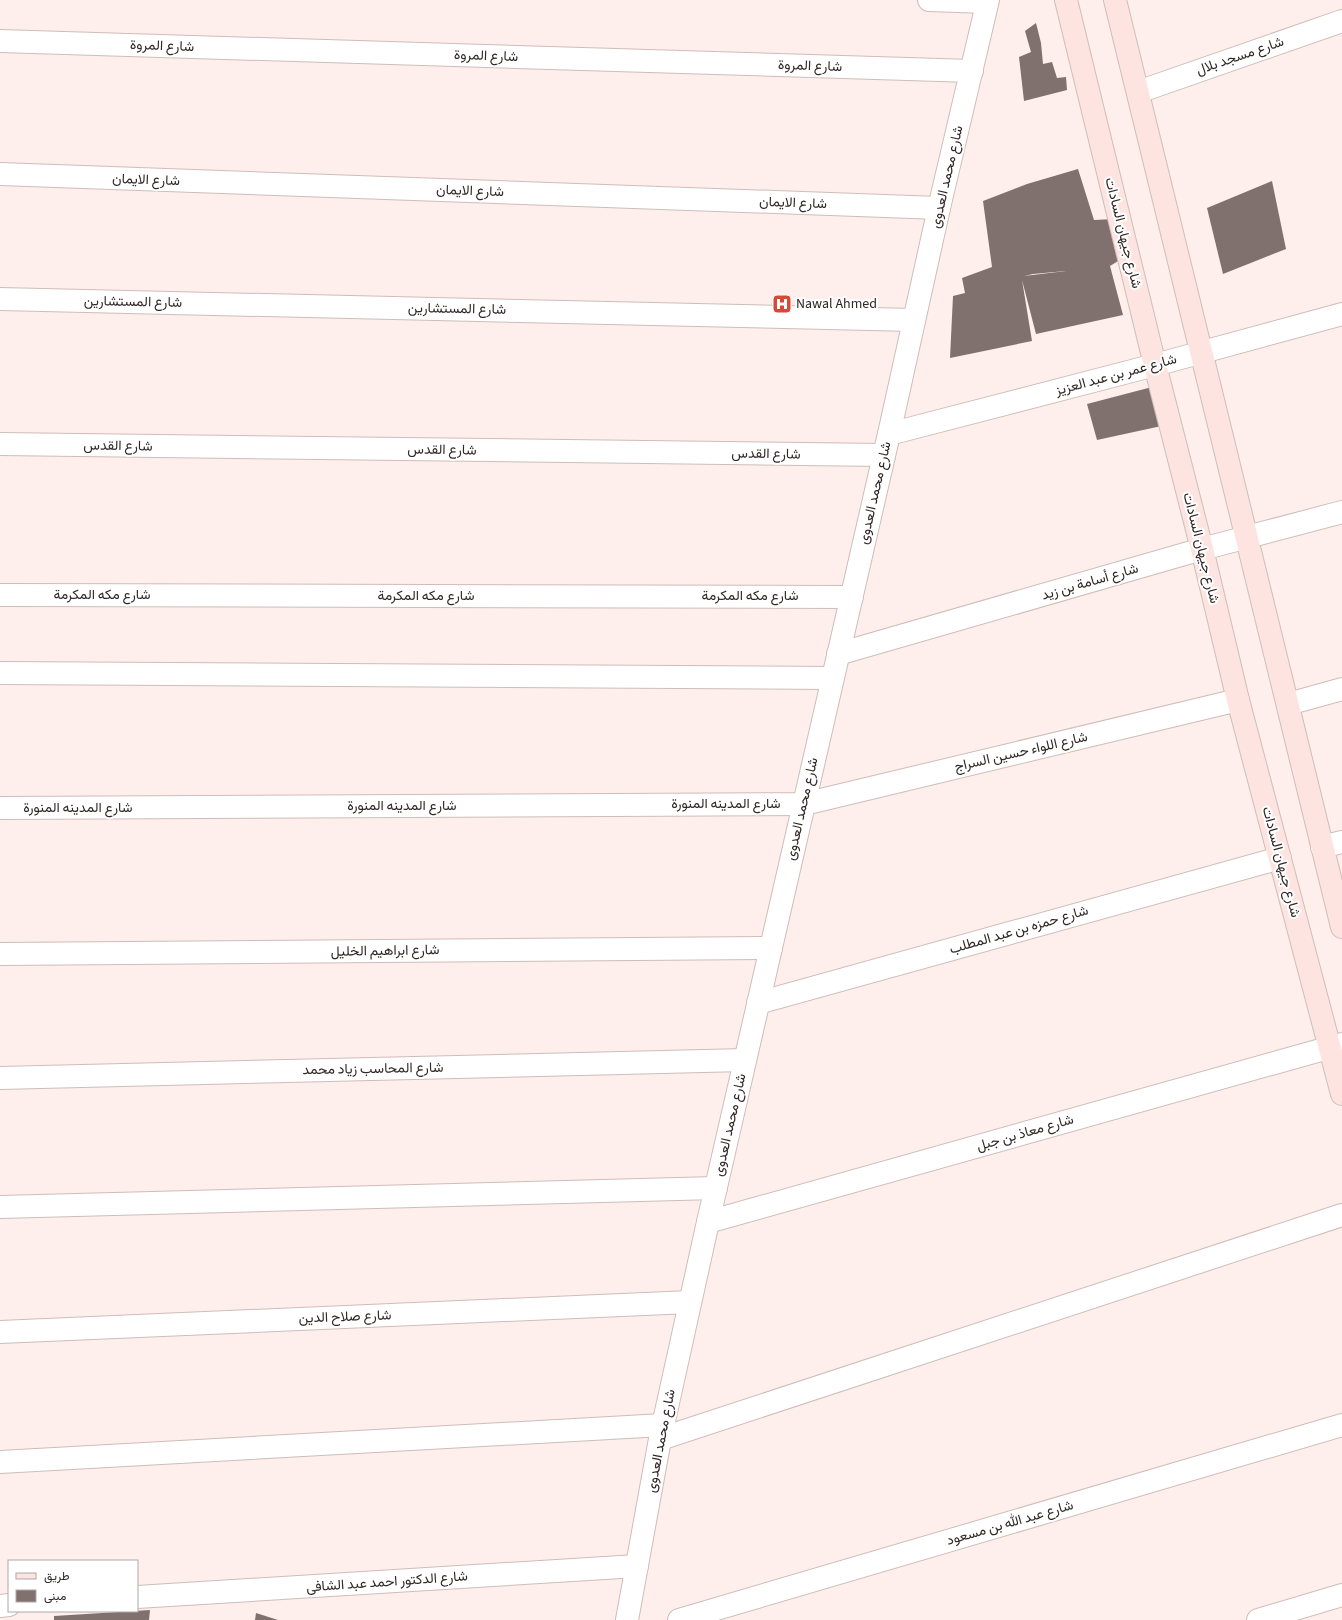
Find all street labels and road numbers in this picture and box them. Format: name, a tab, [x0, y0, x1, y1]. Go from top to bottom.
street label: شارع مسجد بلال	[1193, 32, 1287, 80]
street label: شارع المروة	[130, 35, 194, 57]
street label: شارع المروة	[454, 45, 518, 67]
street label: شارع المروة	[778, 55, 842, 77]
street label: شارع محمد العدوى	[925, 124, 969, 230]
street label: شارع الايمان	[112, 169, 180, 191]
street label: شارع جيهان السادات	[1100, 175, 1146, 291]
street label: شارع الايمان	[436, 180, 504, 202]
street label: شارع الايمان	[759, 192, 827, 214]
street label: شارع المستشارين	[84, 291, 182, 313]
street label: شارع المستشارين	[408, 298, 506, 320]
street label: شارع عمر بن عبد العزيز	[1052, 349, 1179, 401]
street label: شارع القدس	[83, 435, 153, 457]
street label: شارع القدس	[407, 439, 477, 461]
street label: شارع محمد العدوى	[853, 440, 897, 546]
street label: شارع القدس	[731, 443, 801, 465]
street label: شارع جيهان السادات	[1178, 490, 1224, 606]
street label: شارع أسامة بن زيد	[1039, 559, 1141, 605]
street label: شارع مكه المكرمة	[53, 585, 151, 605]
street label: شارع مكه المكرمة	[377, 586, 475, 606]
street label: شارع مكه المكرمة	[701, 586, 799, 606]
street label: شارع اللواء حسين السراج	[952, 727, 1090, 777]
street label: شارع محمد العدوى	[780, 756, 824, 862]
street label: شارع المدينه المنورة	[671, 794, 781, 814]
street label: شارع المدينه المنورة	[347, 796, 457, 816]
street label: شارع المدينه المنورة	[23, 798, 133, 818]
street label: شارع جيهان السادات	[1257, 804, 1305, 920]
street label: شارع حمزه بن عبد المطلب	[947, 901, 1091, 959]
street label: شارع ابراهيم الخليل	[330, 940, 440, 962]
street label: شارع المحاسب زياد محمد	[302, 1058, 444, 1080]
street label: شارع محمد العدوى	[708, 1072, 752, 1178]
street label: شارع معاذ بن جبل	[974, 1110, 1076, 1156]
street label: شارع صلاح الدين	[298, 1305, 392, 1329]
street label: شارع محمد العدوى	[641, 1388, 681, 1494]
street label: شارع عبد الله بن مسعود	[944, 1495, 1076, 1551]
street label: شارع الدكتور احمد عبد الشافى	[305, 1566, 469, 1598]

